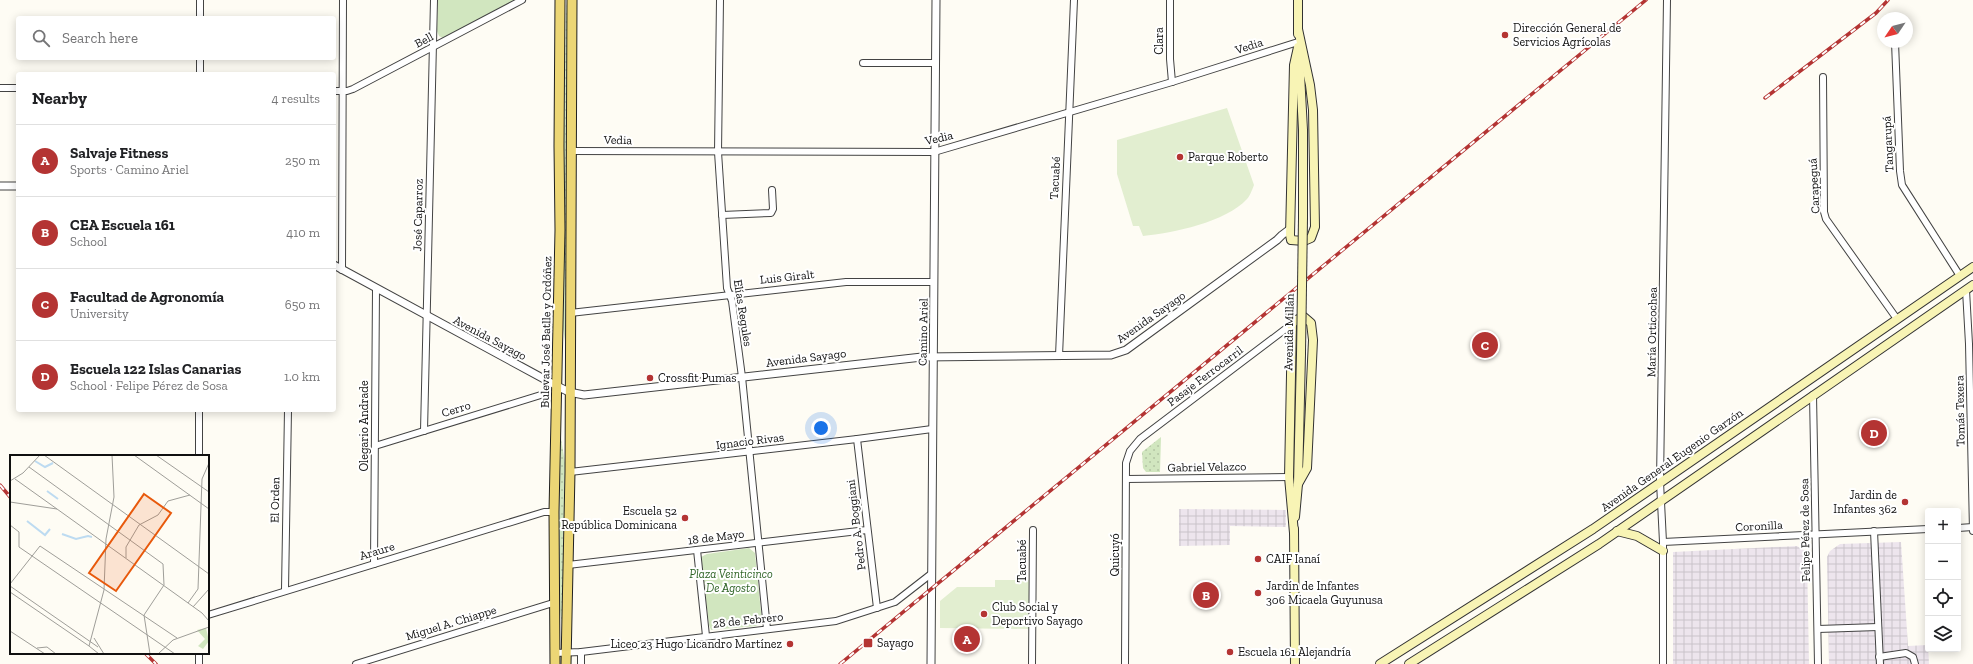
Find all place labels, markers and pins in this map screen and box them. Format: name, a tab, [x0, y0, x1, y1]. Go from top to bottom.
place label: Dirección General de Servicios Agrícolas	[1513, 21, 1621, 49]
marker: Dirección General de Servicios Agrícolas	[1500, 30, 1510, 40]
place label: Parque Roberto	[1188, 150, 1268, 164]
marker: Parque Roberto	[1175, 152, 1185, 162]
pin: C	[1472, 330, 1498, 360]
place label: Crossfit Pumas	[658, 371, 737, 385]
marker: Crossfit Pumas	[645, 373, 655, 383]
pin: D	[1861, 418, 1887, 448]
place label: Jardin de Infantes 362	[1833, 488, 1897, 516]
marker: Jardin de Infantes 362	[1900, 497, 1910, 507]
place label: Escuela 52 República Dominicana	[561, 504, 677, 532]
marker: Escuela 52 República Dominicana	[680, 513, 690, 523]
place label: CAIF Ianaí	[1266, 552, 1321, 566]
marker: CAIF Ianaí	[1253, 554, 1263, 564]
place label: Jardín de Infantes 306 Micaela Guyunusa	[1266, 579, 1383, 607]
pin: B	[1193, 580, 1219, 610]
marker: Jardín de Infantes 306 Micaela Guyunusa	[1253, 588, 1263, 598]
place label: Club Social y Deportivo Sayago	[992, 600, 1083, 628]
marker: Club Social y Deportivo Sayago	[979, 609, 989, 619]
pin: A	[954, 624, 980, 654]
place label: Sayago	[877, 636, 914, 650]
place label: Liceo 23 Hugo Licandro Martínez	[610, 637, 782, 651]
marker: Sayago	[862, 637, 874, 649]
marker: Liceo 23 Hugo Licandro Martínez	[785, 639, 795, 649]
place label: Escuela 161 Alejandría	[1238, 645, 1351, 660]
marker: Escuela 161 Alejandría	[1225, 647, 1235, 657]

